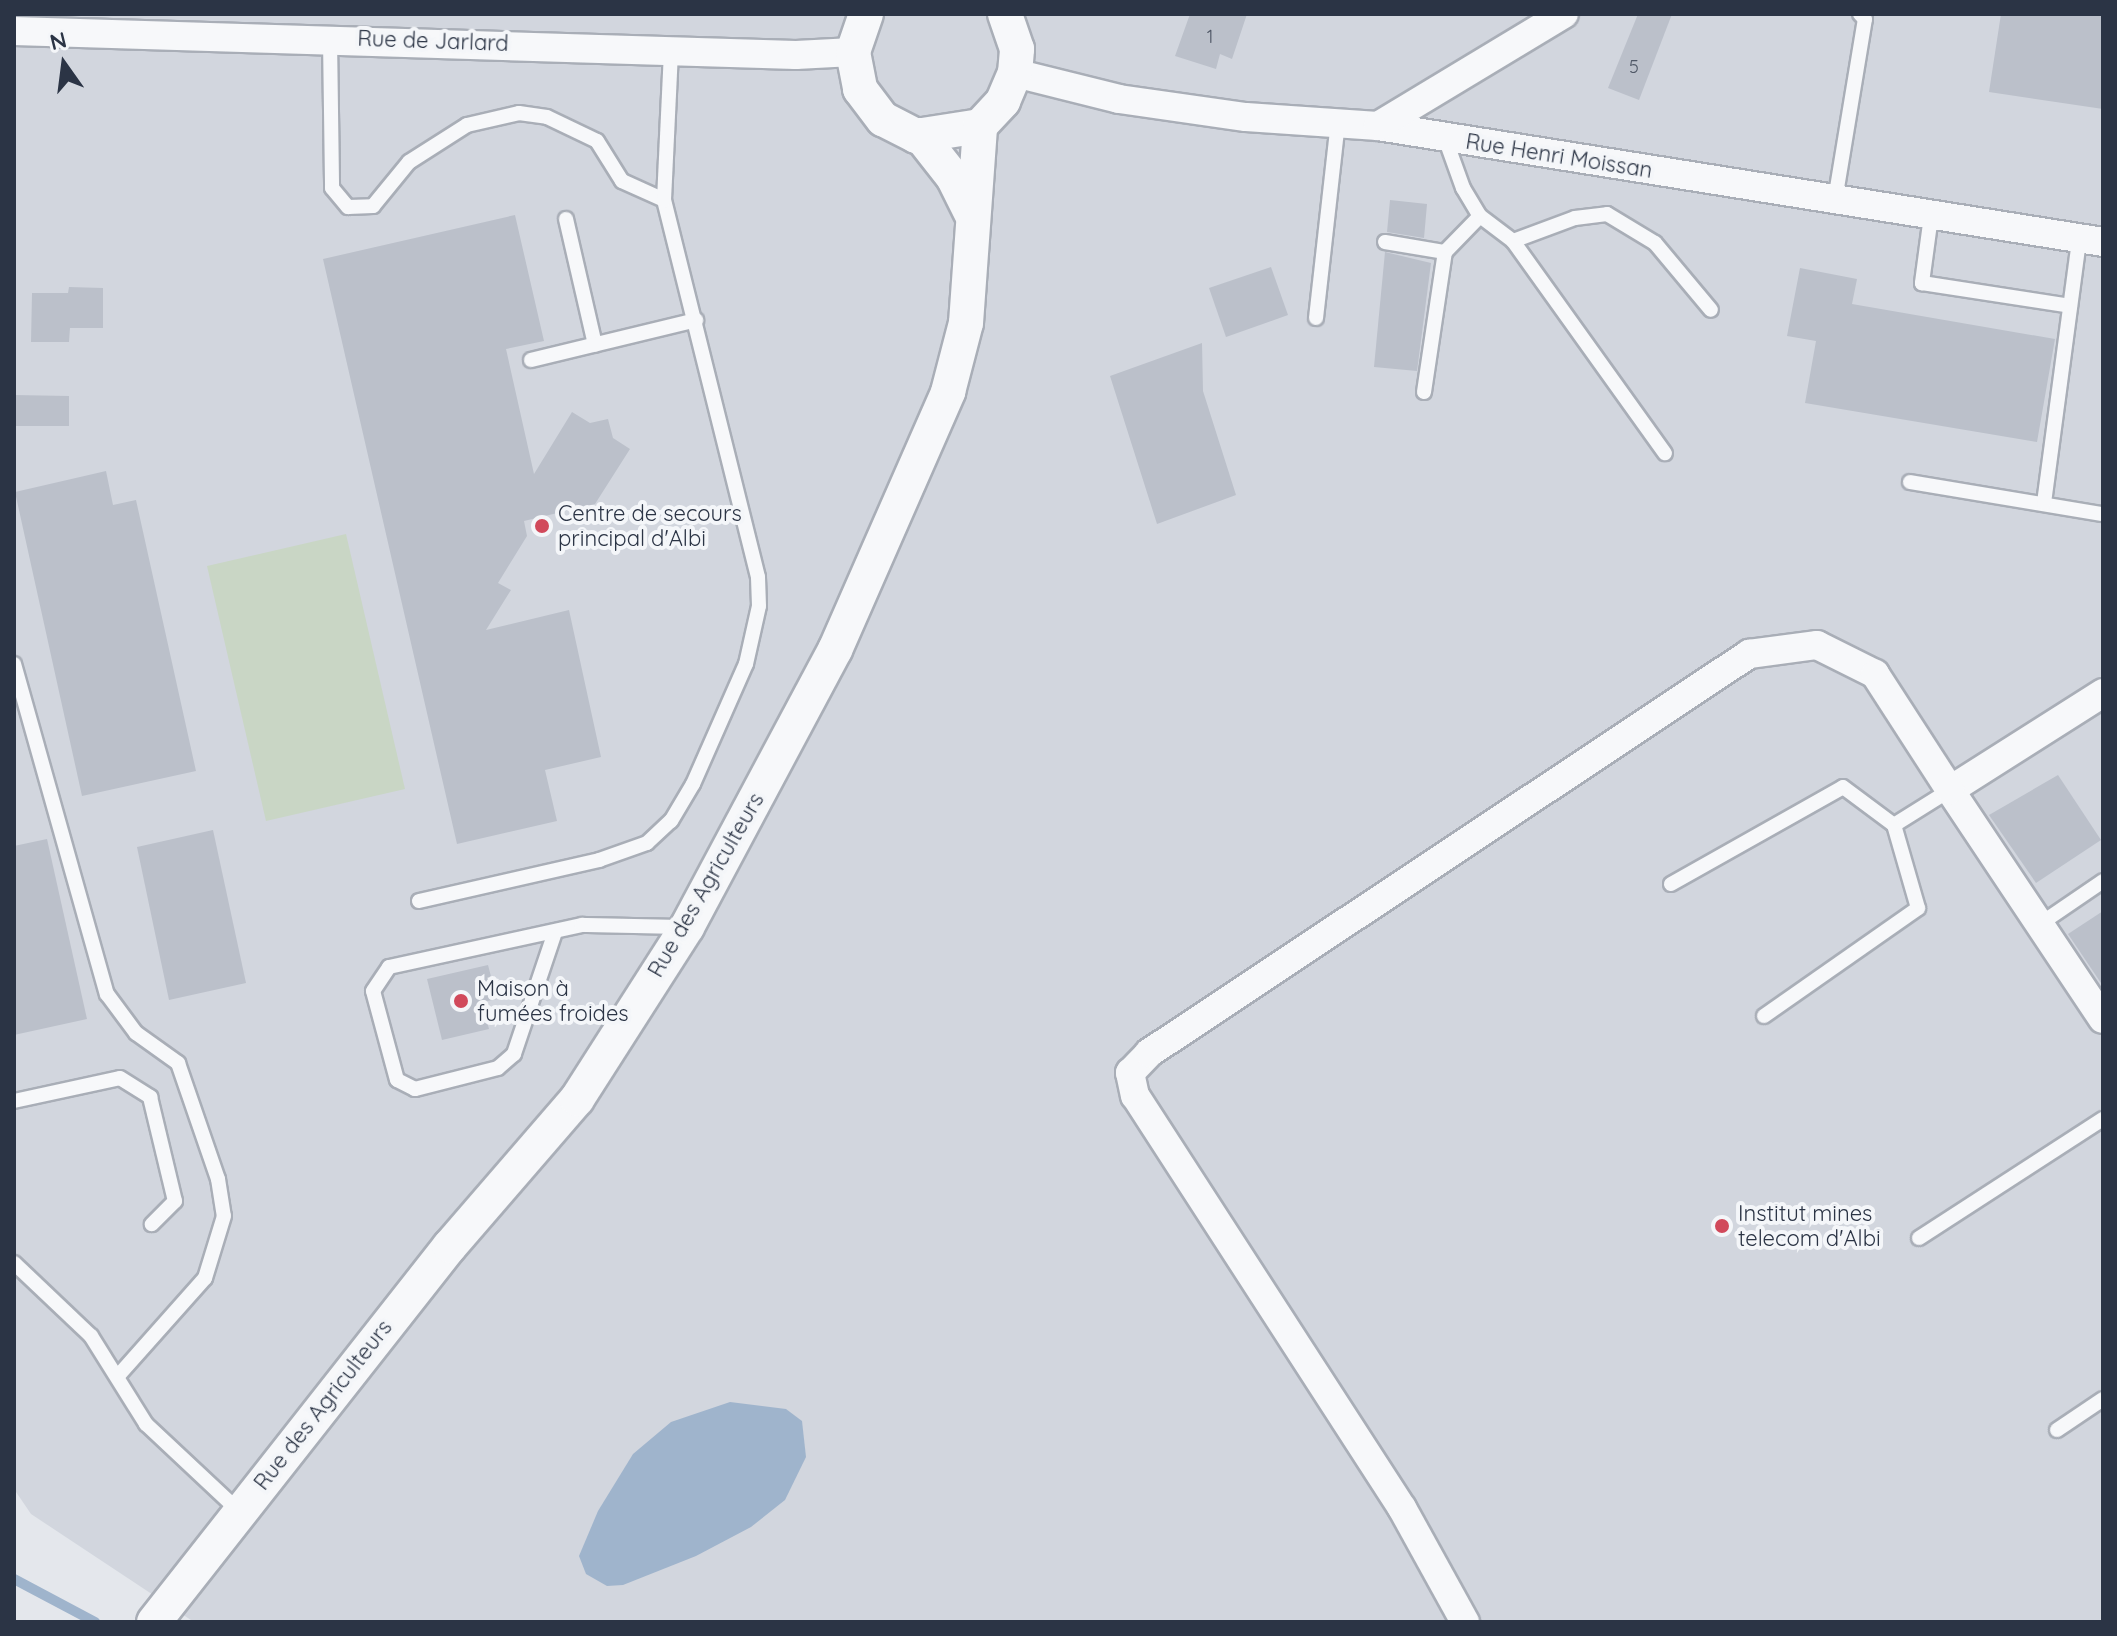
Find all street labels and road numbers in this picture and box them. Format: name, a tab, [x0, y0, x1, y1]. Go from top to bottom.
street label: Rue de Jarlard	[357, 25, 509, 57]
street label: Rue Henri Moissan	[1464, 128, 1654, 184]
street label: Rue des Agriculteurs	[642, 788, 770, 982]
street label: Rue des Agriculteurs	[248, 1315, 398, 1495]

